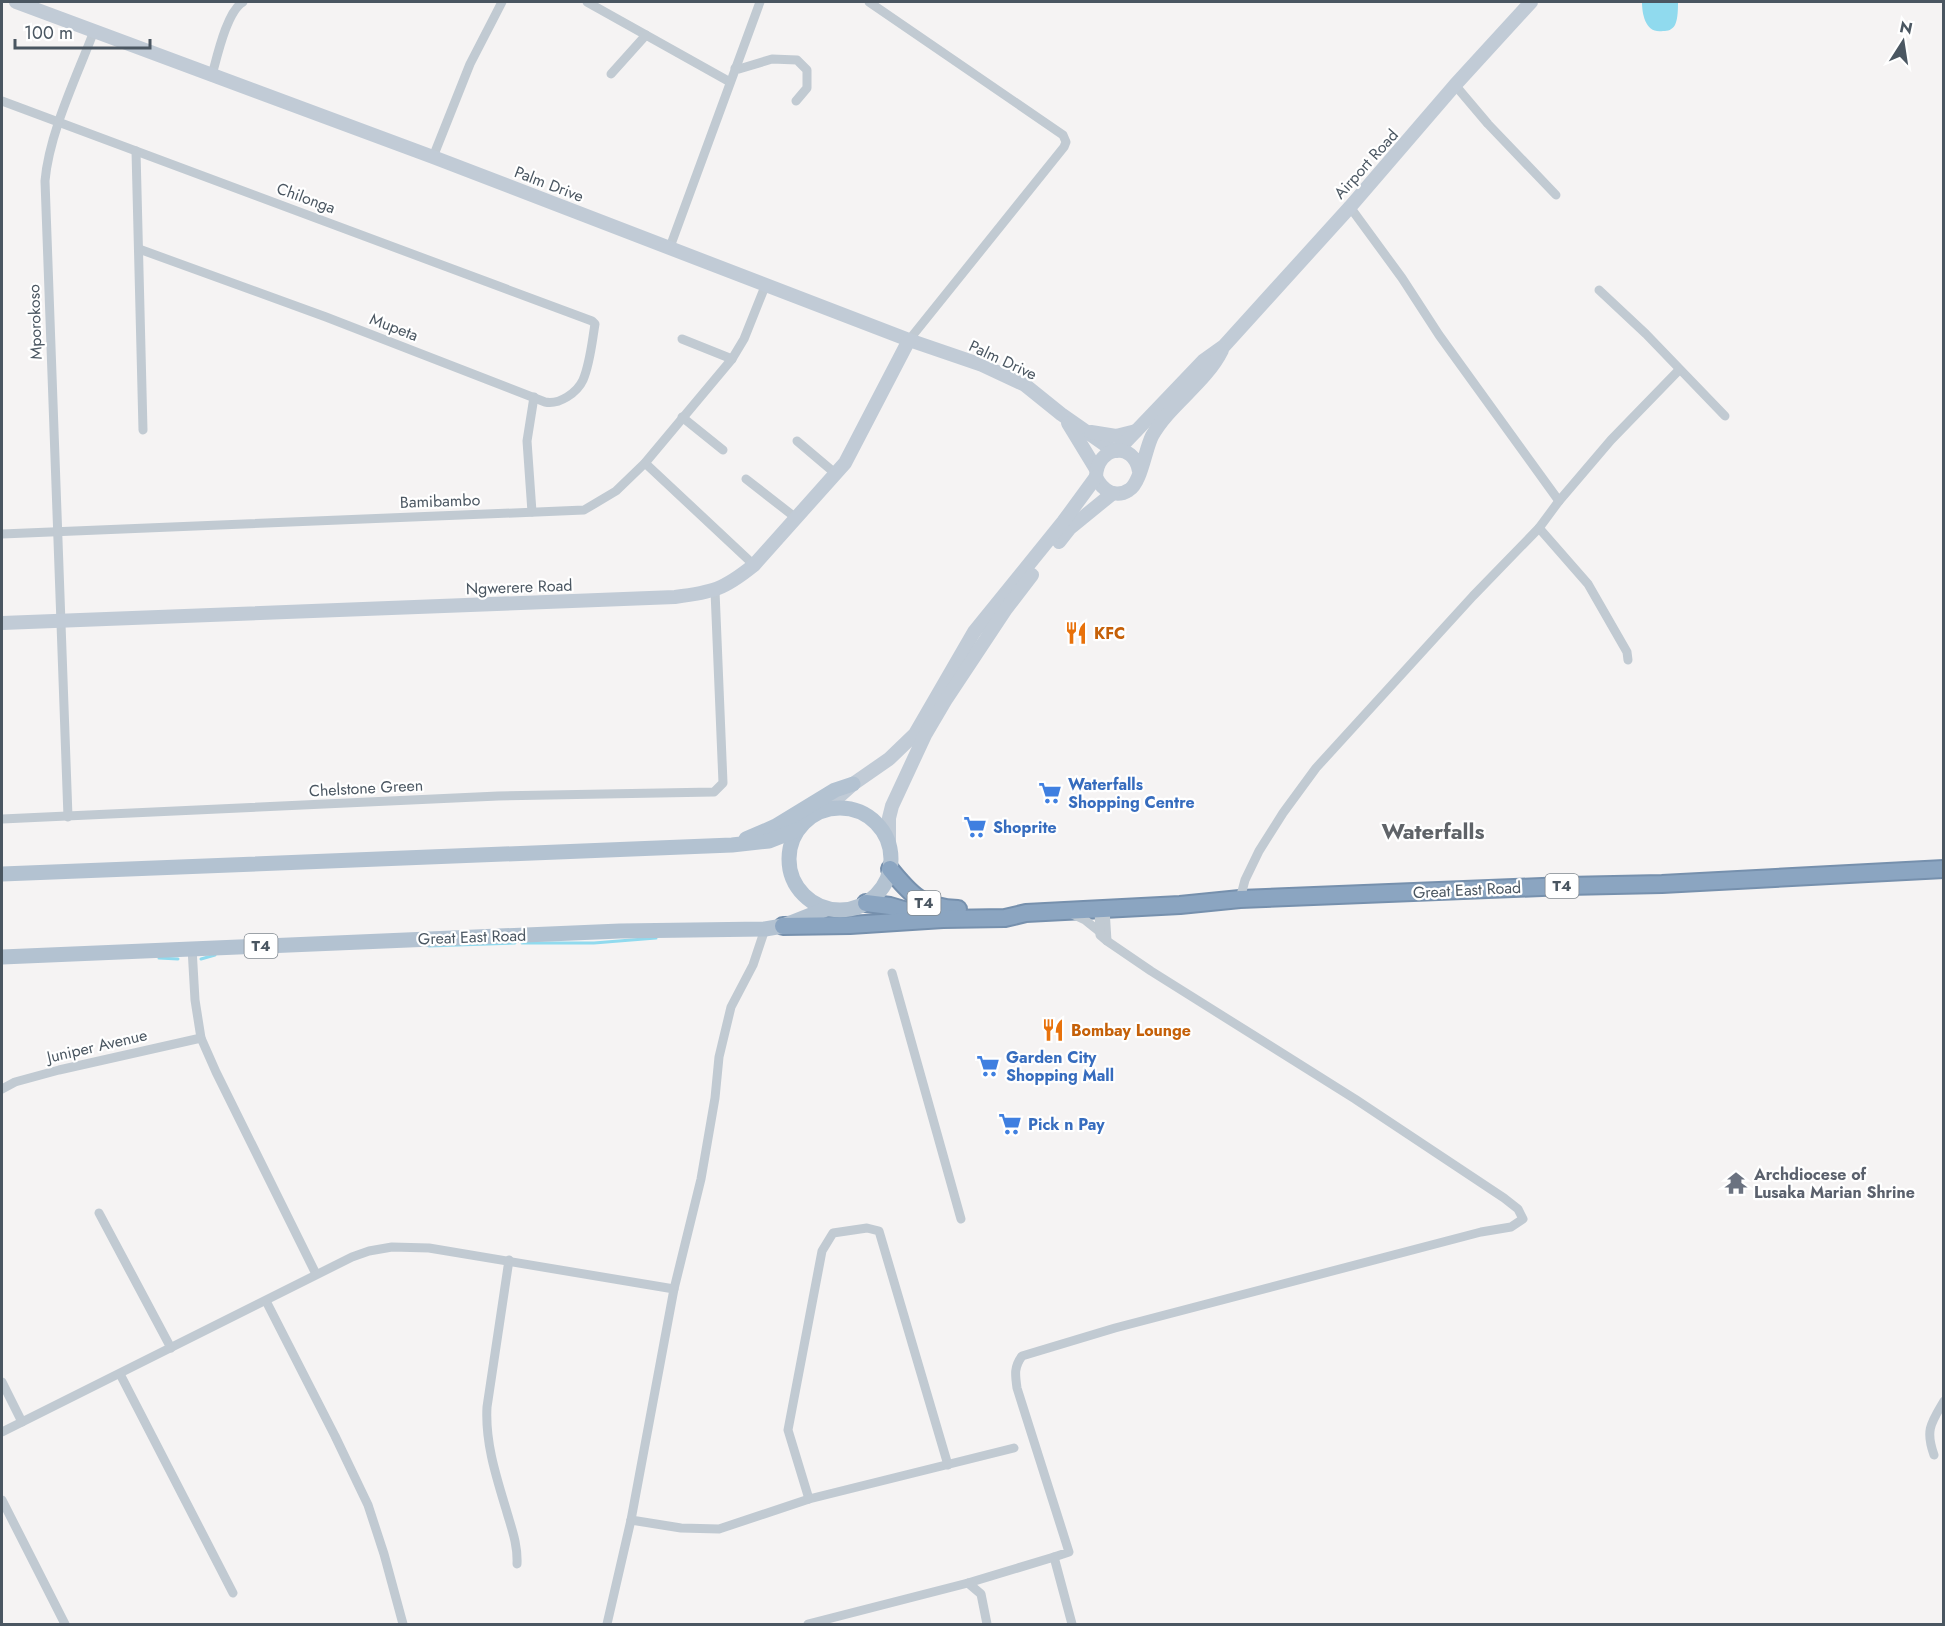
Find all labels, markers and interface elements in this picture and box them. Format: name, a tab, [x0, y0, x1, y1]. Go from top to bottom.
scale bar	[15, 12, 150, 50]
north arrow	[1873, 12, 1933, 72]
text: N	[1897, 15, 1915, 40]
text: 100 m	[24, 20, 73, 46]
street label: Airport Road	[1328, 124, 1404, 204]
street label: Palm Drive	[511, 160, 587, 208]
street label: Chilonga	[273, 177, 339, 219]
street label: Mporokoso	[22, 284, 48, 360]
street label: Mupeta	[366, 307, 422, 347]
street label: Palm Drive	[965, 334, 1041, 386]
street label: Bamibambo	[399, 488, 481, 514]
street label: Ngwerere Road	[465, 574, 573, 600]
restaurant icon: KFC	[1063, 620, 1089, 646]
place label: KFC	[1094, 622, 1125, 645]
place label: Waterfalls Shopping Centre	[1068, 773, 1195, 814]
street label: Chelstone Green	[308, 774, 424, 802]
supermarket icon: Waterfalls Shopping Centre	[1037, 780, 1063, 806]
supermarket icon: Shoprite	[962, 814, 988, 840]
district label: Waterfalls	[1381, 815, 1485, 847]
place label: Shoprite	[993, 816, 1057, 839]
road number: T4	[1546, 874, 1578, 898]
street label: Great East Road	[1412, 876, 1522, 904]
road number: T4	[908, 891, 940, 915]
street label: Great East Road	[417, 924, 527, 950]
road number: T4	[244, 934, 278, 958]
restaurant icon: Bombay Lounge	[1040, 1017, 1066, 1043]
place label: Bombay Lounge	[1071, 1019, 1191, 1042]
street label: Juniper Avenue	[43, 1023, 149, 1069]
place label: Garden City Shopping Mall	[1006, 1046, 1114, 1087]
supermarket icon: Garden City Shopping Mall	[975, 1053, 1001, 1079]
supermarket icon: Pick n Pay	[997, 1111, 1023, 1137]
place label: Pick n Pay	[1028, 1113, 1105, 1136]
place label: Archdiocese of Lusaka Marian Shrine	[1753, 1163, 1915, 1204]
temple icon: Archdiocese of Lusaka Marian Shrine	[1723, 1170, 1749, 1196]

